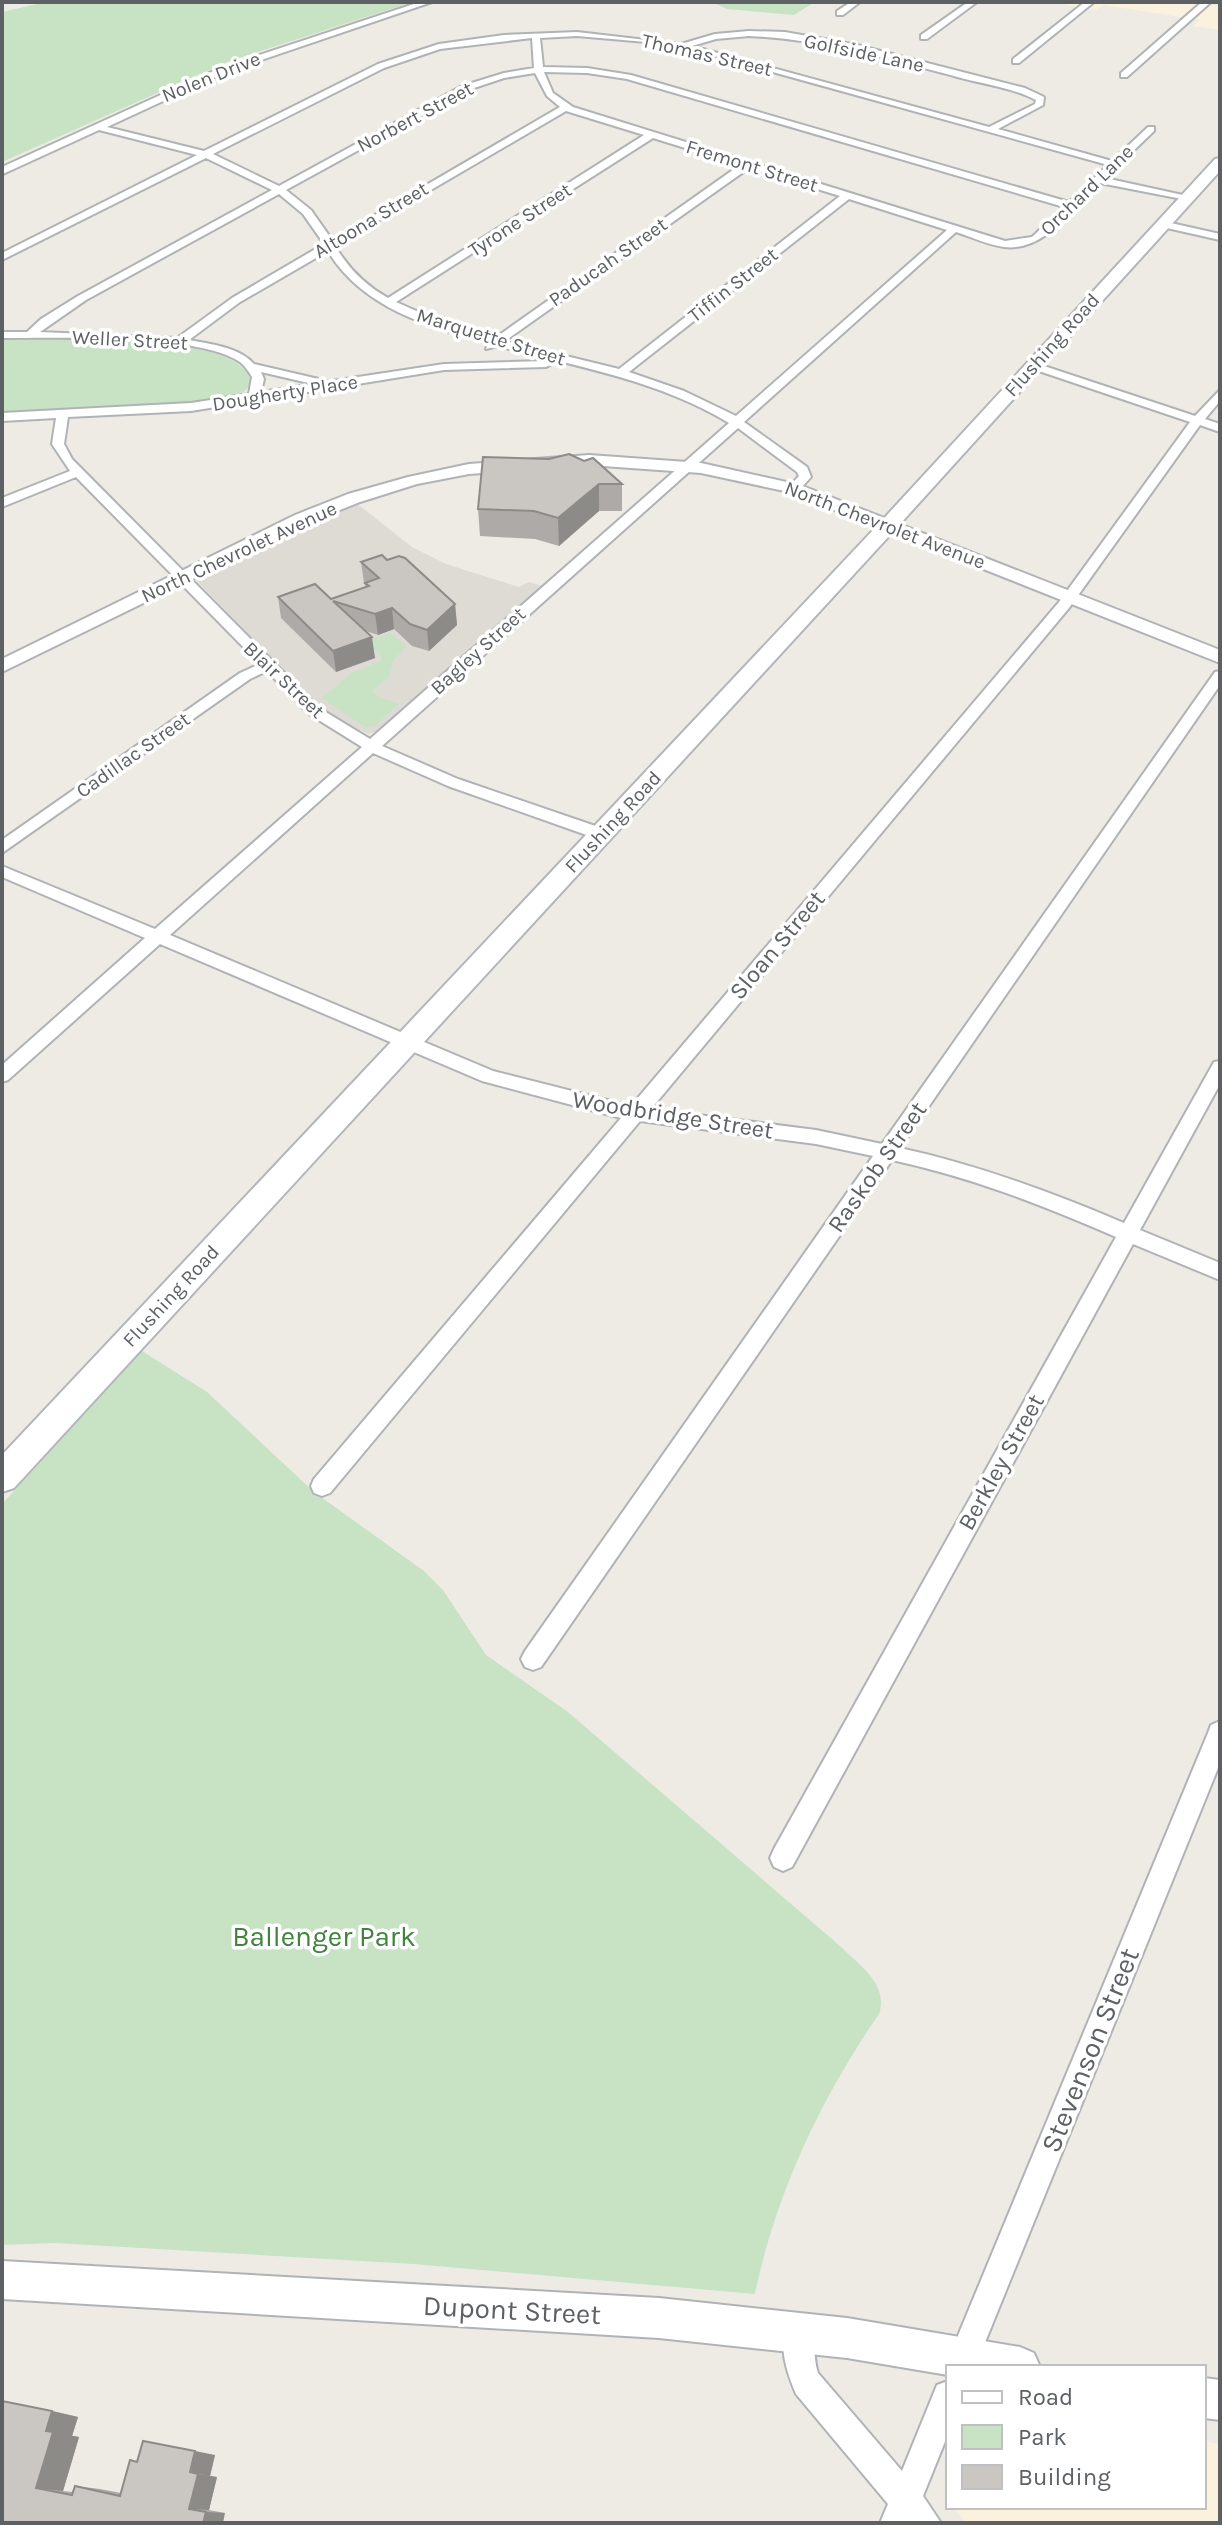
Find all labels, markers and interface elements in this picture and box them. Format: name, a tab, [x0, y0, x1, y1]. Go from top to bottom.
street label: Thomas Street	[640, 29, 775, 81]
street label: Golfside Lane	[802, 29, 926, 77]
street label: Nolen Drive	[158, 47, 264, 107]
street label: Norbert Street	[353, 76, 477, 157]
street label: Fremont Street	[683, 135, 821, 197]
street label: Orchard Lane	[1036, 140, 1138, 240]
street label: Altoona Street	[310, 177, 433, 263]
street label: Tyrone Street	[464, 178, 576, 262]
street label: Paducah Street	[544, 212, 672, 311]
street label: Tiffin Street	[684, 243, 783, 327]
street label: Flushing Road	[1000, 289, 1104, 401]
street label: Marquette Street	[414, 303, 569, 371]
street label: Weller Street	[72, 325, 189, 355]
street label: Dougherty Place	[211, 370, 359, 416]
street label: North Chevrolet Avenue	[781, 476, 989, 574]
street label: North Chevrolet Avenue	[138, 497, 340, 607]
street label: Bagley Street	[426, 602, 530, 700]
street label: Blair Street	[239, 637, 329, 723]
street label: Cadillac Street	[72, 707, 195, 803]
street label: Flushing Road	[560, 766, 666, 878]
street label: Sloan Street	[723, 885, 831, 1005]
street label: Woodbridge Street	[571, 1085, 775, 1145]
street label: Raskob Street	[822, 1096, 932, 1238]
street label: Flushing Road	[118, 1240, 224, 1352]
street label: Berkley Street	[952, 1389, 1050, 1535]
park label: Ballenger Park	[232, 1920, 416, 1953]
street label: Stevenson Street	[1034, 1943, 1146, 2157]
street label: Dupont Street	[422, 2289, 602, 2331]
legend	[946, 2365, 1206, 2509]
text: Road	[1018, 2383, 1073, 2411]
text: Park	[1018, 2423, 1067, 2451]
text: Building	[1018, 2463, 1111, 2491]

